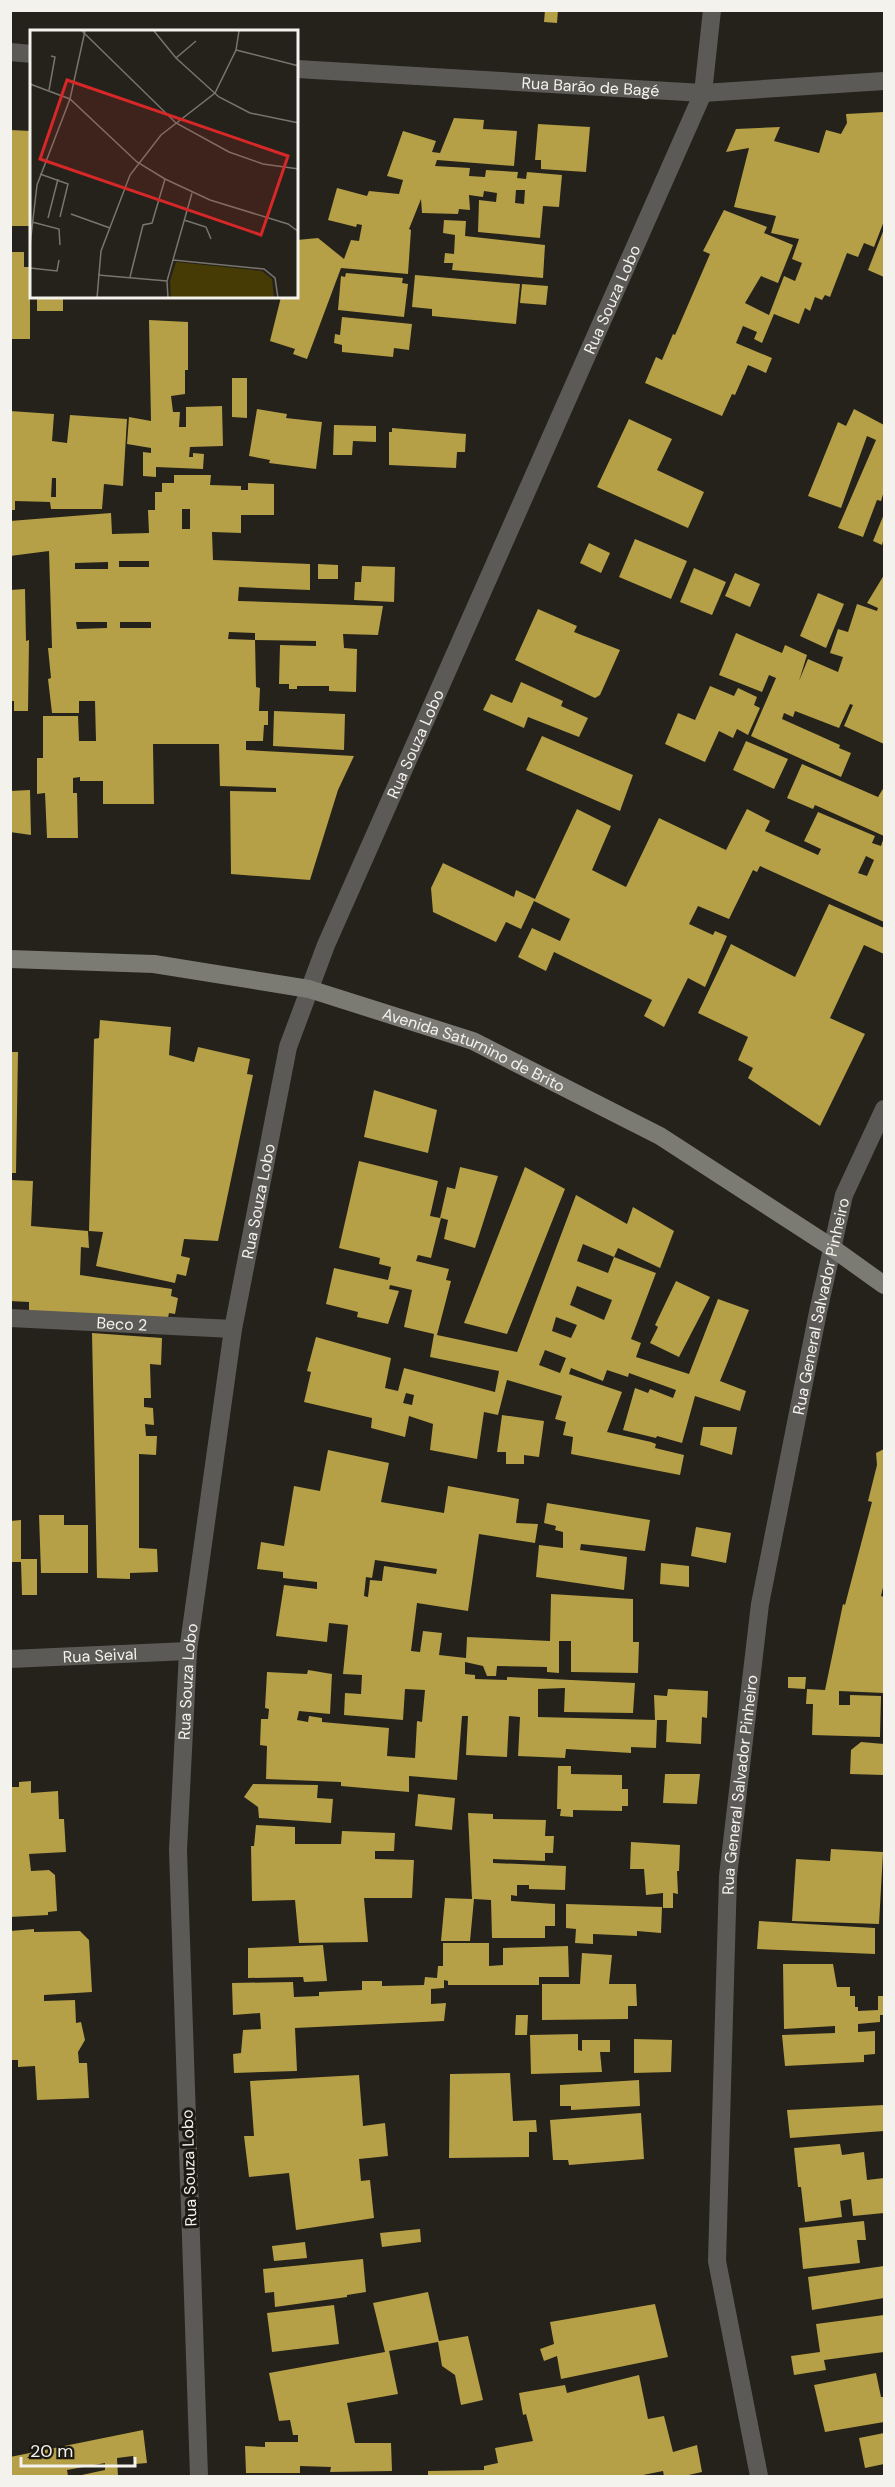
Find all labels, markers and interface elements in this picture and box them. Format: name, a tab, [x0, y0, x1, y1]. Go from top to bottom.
inset map	[30, 30, 298, 298]
street label: Rua Barão de Bagé	[521, 72, 660, 101]
street label: Rua Souza Lobo	[578, 242, 645, 357]
street label: Rua Souza Lobo	[382, 686, 448, 802]
street label: Avenida Saturnino de Brito	[380, 1002, 569, 1097]
street label: Rua Souza Lobo	[236, 1142, 279, 1261]
street label: Rua General Salvador Pinheiro	[787, 1196, 854, 1417]
street label: Beco 2	[96, 1312, 148, 1335]
street label: Rua Souza Lobo	[173, 1622, 202, 1741]
street label: Rua Seival	[62, 1643, 137, 1667]
street label: Rua General Salvador Pinheiro	[717, 1674, 762, 1895]
street label: Rua Souza Lobo	[176, 2109, 202, 2227]
scale bar	[21, 2430, 135, 2468]
text: 20 m	[30, 2439, 73, 2463]

